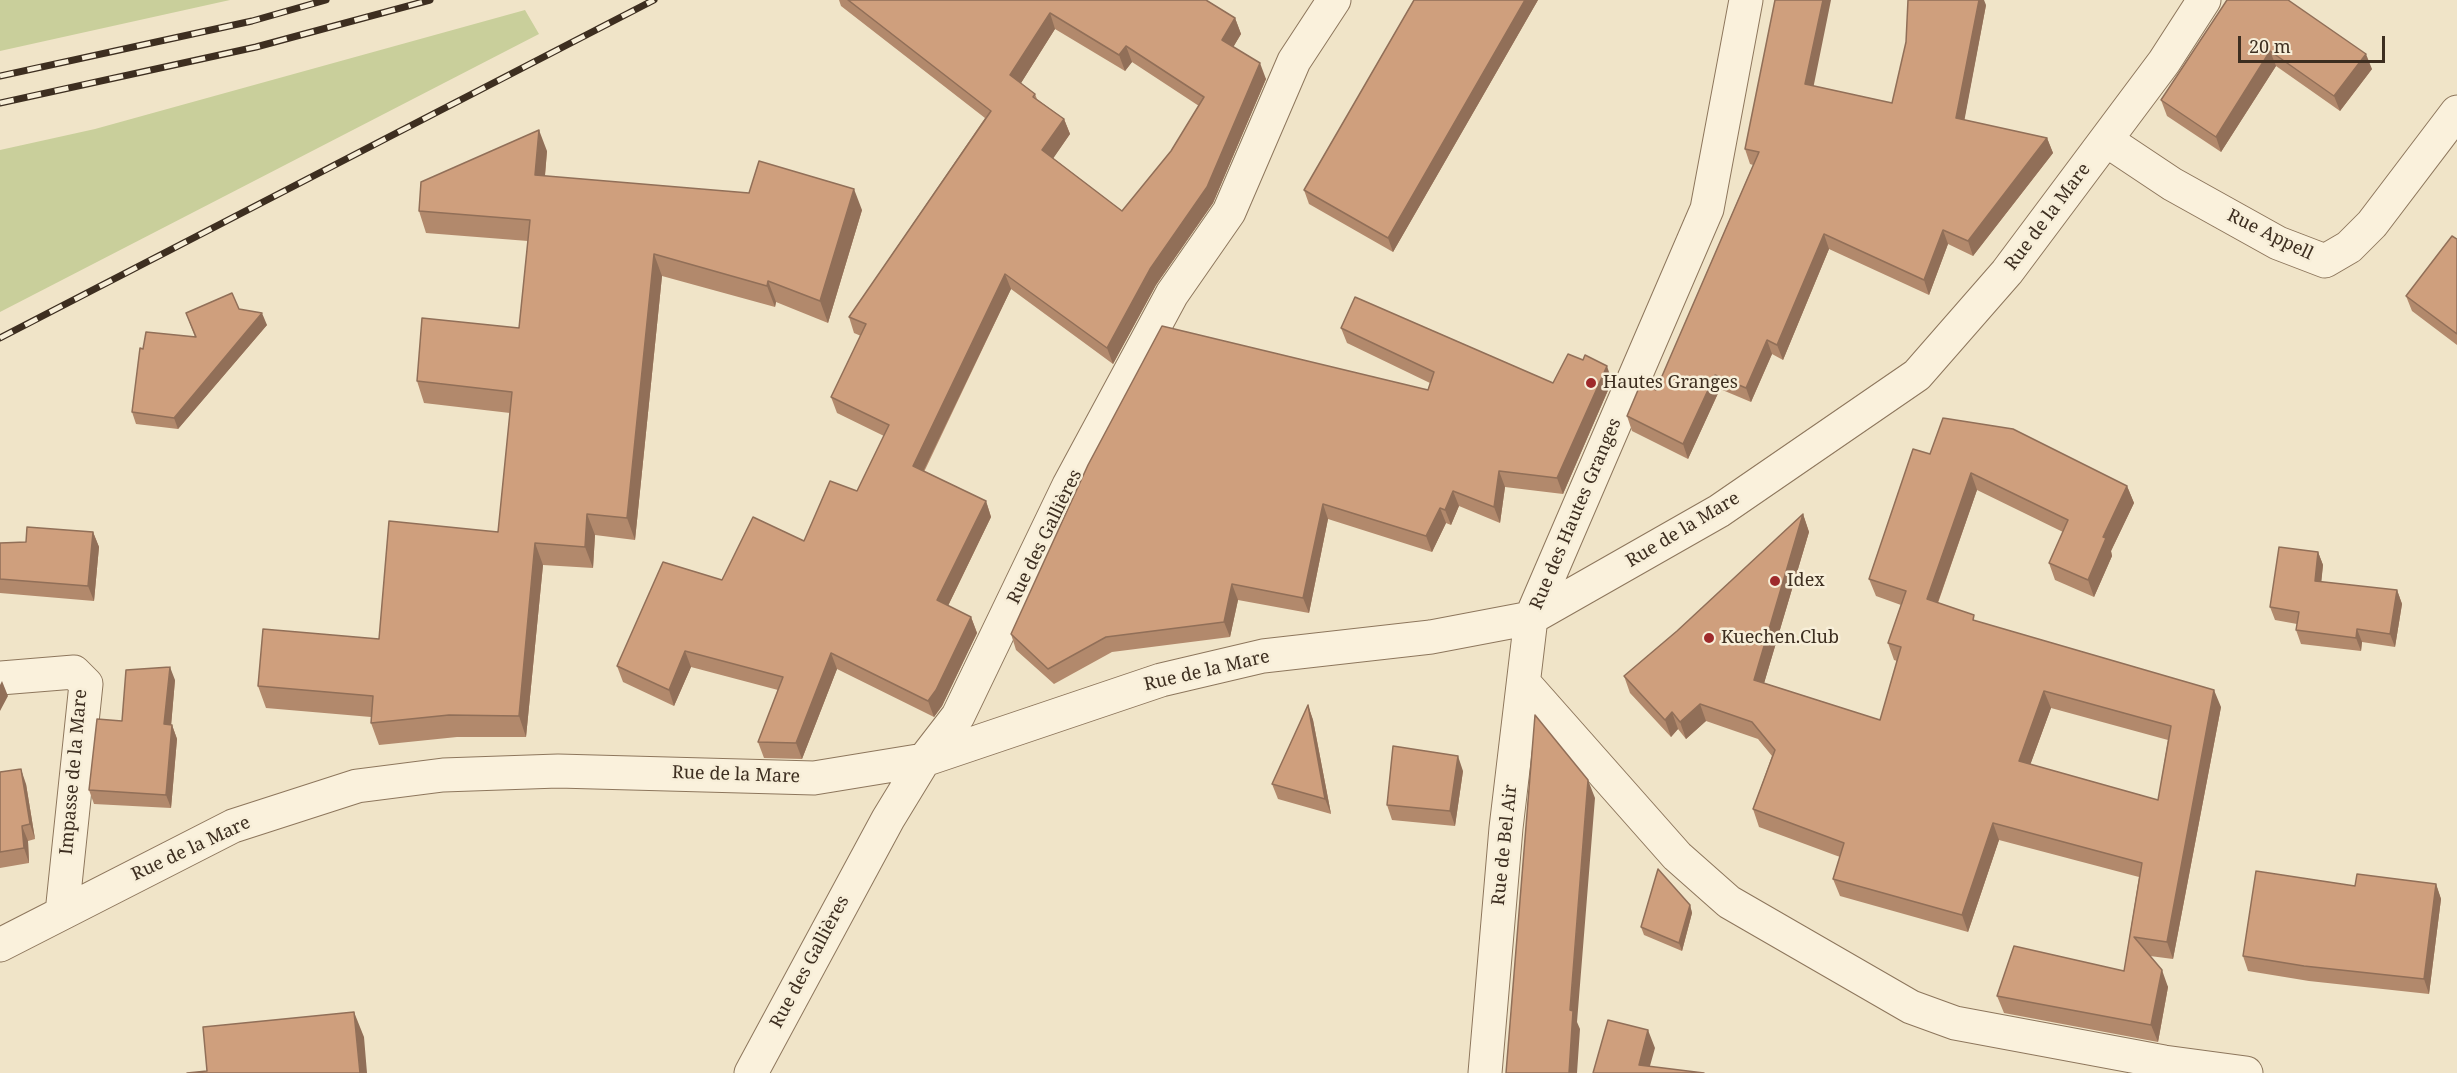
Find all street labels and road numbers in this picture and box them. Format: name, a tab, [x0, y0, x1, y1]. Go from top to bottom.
street label: Rue de la Mare	[2001, 159, 2095, 275]
street label: Rue Appell	[2223, 205, 2317, 265]
street label: Rue des Hautes Granges	[1526, 415, 1626, 613]
street label: Rue des Gallières	[1003, 466, 1087, 608]
street label: Rue de la Mare	[1622, 488, 1744, 572]
street label: Rue de la Mare	[1142, 646, 1272, 696]
street label: Impasse de la Mare	[56, 688, 92, 856]
street label: Rue de la Mare	[671, 762, 801, 788]
street label: Rue de Bel Air	[1488, 783, 1522, 907]
street label: Rue de la Mare	[128, 812, 254, 886]
street label: Rue des Gallières	[766, 892, 854, 1032]

